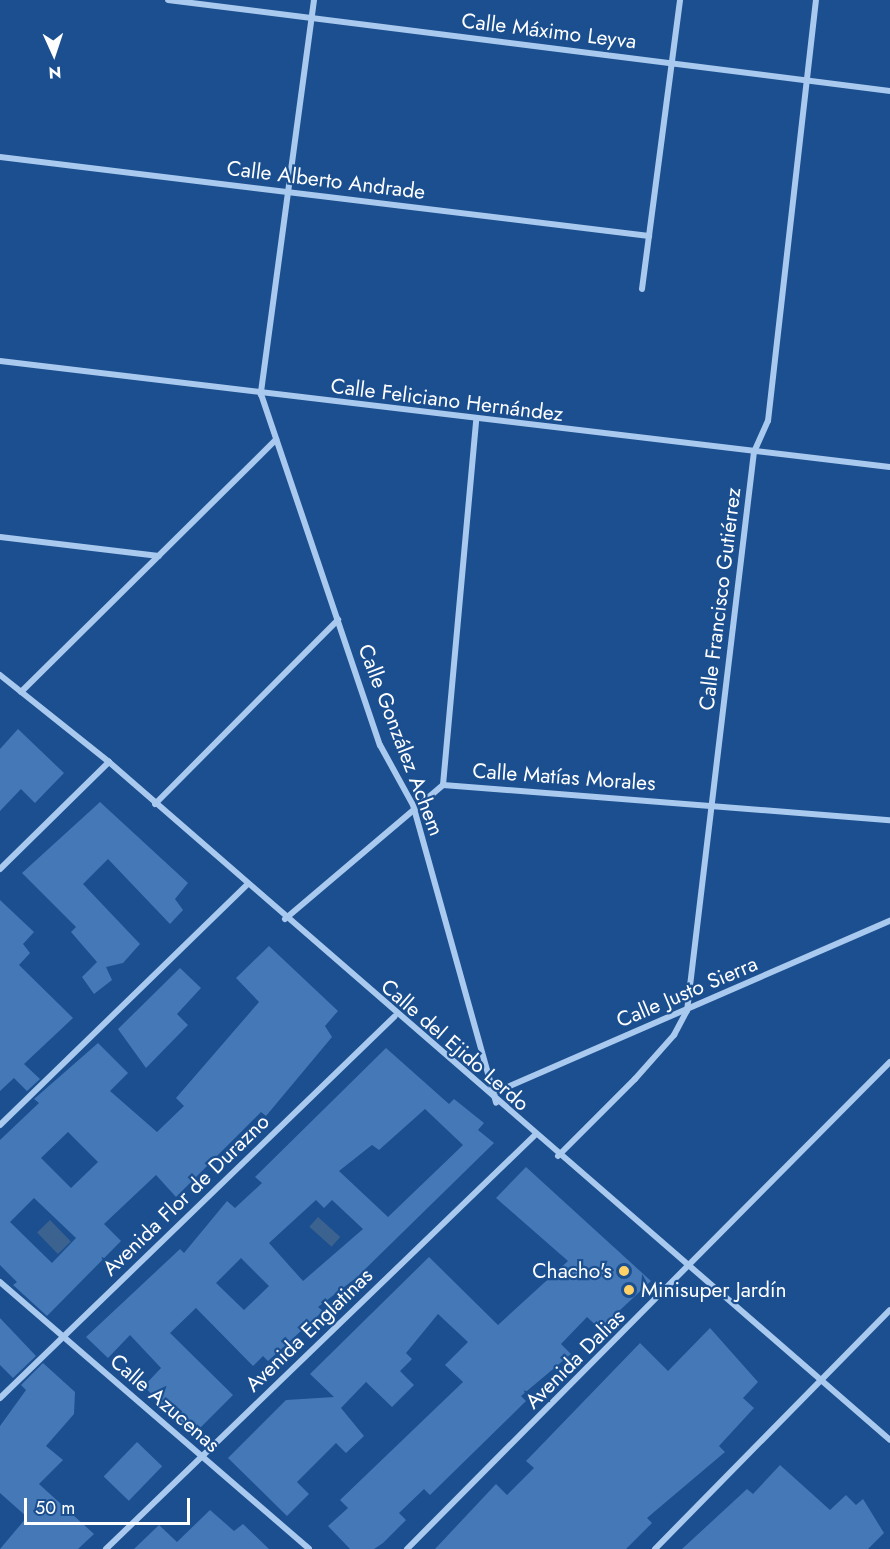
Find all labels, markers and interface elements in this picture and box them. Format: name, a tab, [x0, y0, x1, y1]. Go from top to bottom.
street label: Calle Máximo Leyva	[460, 8, 638, 54]
north arrow	[24, 24, 84, 84]
text: N	[48, 61, 62, 84]
street label: Calle Alberto Andrade	[225, 155, 427, 205]
street label: Calle Feliciano Hernández	[329, 373, 565, 427]
street label: Calle Francisco Gutiérrez	[694, 486, 746, 712]
street label: Calle González Achem	[353, 641, 449, 839]
street label: Calle Matías Morales	[472, 758, 656, 796]
street label: Calle Justo Sierra	[613, 951, 761, 1033]
street label: Calle del Ejido Lerdo	[376, 974, 534, 1116]
street label: Avenida Flor de Durazno	[98, 1109, 274, 1281]
place label: Chacho's	[532, 1258, 612, 1284]
street label: Avenida Englatinas	[240, 1263, 378, 1397]
marker: Chacho's	[617, 1264, 631, 1278]
place label: Minisuper Jardín	[641, 1277, 787, 1303]
marker: Minisuper Jardín	[622, 1283, 636, 1297]
street label: Avenida Dalias	[520, 1304, 630, 1414]
street label: Calle Azucenas	[105, 1349, 225, 1457]
scale bar	[27, 1486, 194, 1524]
text: 50 m	[35, 1495, 75, 1521]

